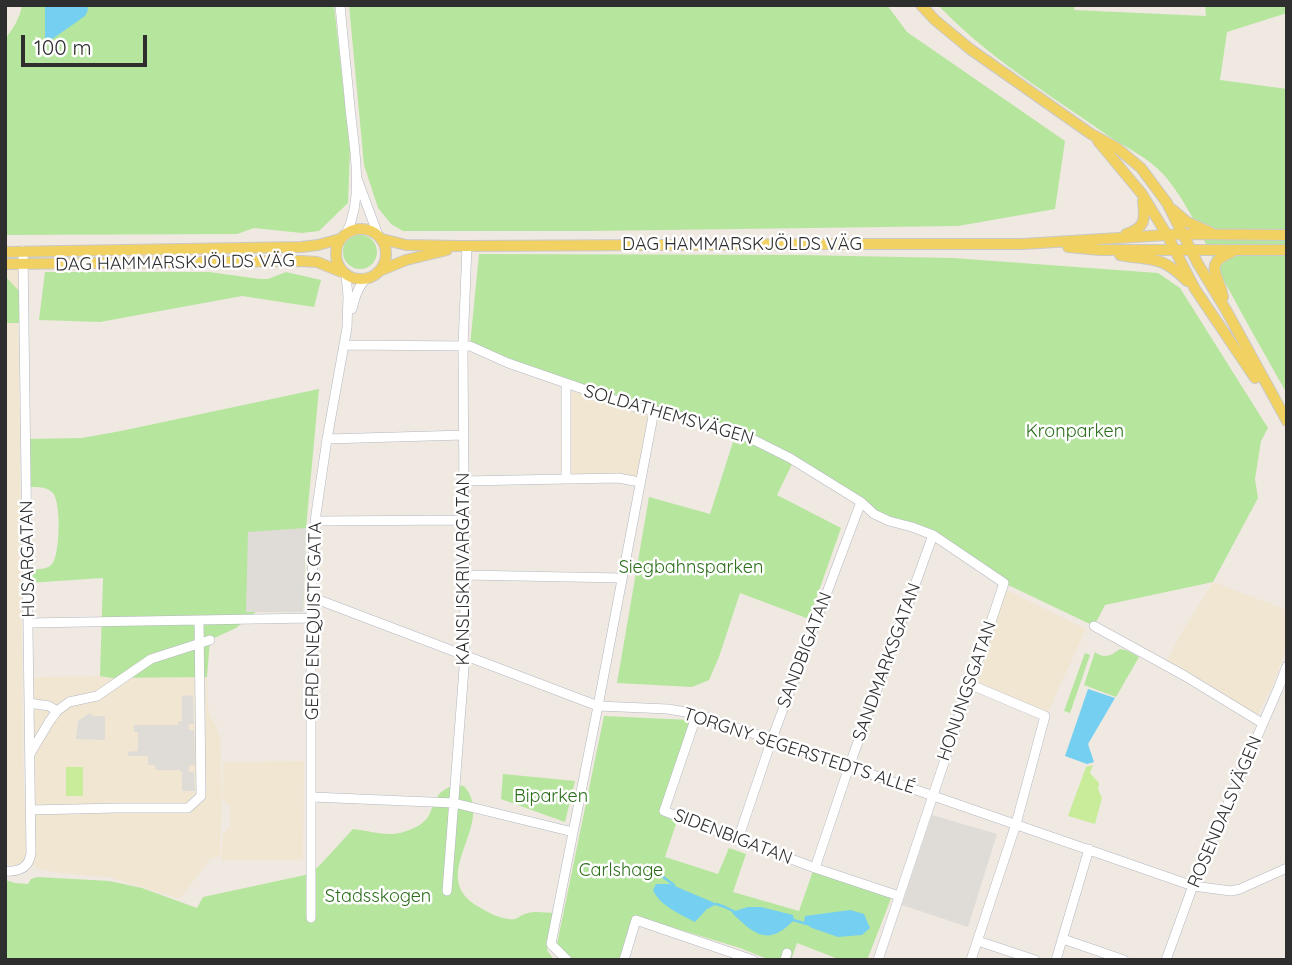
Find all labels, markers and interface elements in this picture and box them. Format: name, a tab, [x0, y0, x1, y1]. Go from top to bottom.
scale bar	[24, 21, 150, 65]
text: 100 m	[34, 34, 92, 60]
street label: DAG HAMMARSKJÖLDS VÄG	[622, 234, 862, 256]
street label: DAG HAMMARSKJÖLDS VÄG	[55, 250, 295, 276]
street label: SOLDATHEMSVÄGEN	[582, 380, 756, 450]
park label: Kronparken	[1026, 421, 1124, 443]
street label: KANSLISKRIVARGATAN	[453, 473, 475, 665]
street label: HUSARGATAN	[16, 500, 40, 618]
street label: GERD ENEQUISTS GATA	[301, 522, 327, 720]
park label: Siegbahnsparken	[619, 557, 763, 579]
street label: SANDMARKSGATAN	[848, 580, 926, 744]
street label: SANDBIGATAN	[773, 589, 837, 711]
street label: HONUNGSGATAN	[933, 618, 1001, 764]
street label: TORGNY SEGERSTEDTS ALLÉ	[680, 703, 918, 799]
street label: ROSENDALSVÄGEN	[1183, 733, 1267, 891]
park label: Biparken	[514, 786, 588, 808]
street label: SIDENBIGATAN	[671, 805, 795, 869]
park label: Carlshage	[579, 860, 663, 882]
park label: Stadsskogen	[325, 886, 431, 908]

